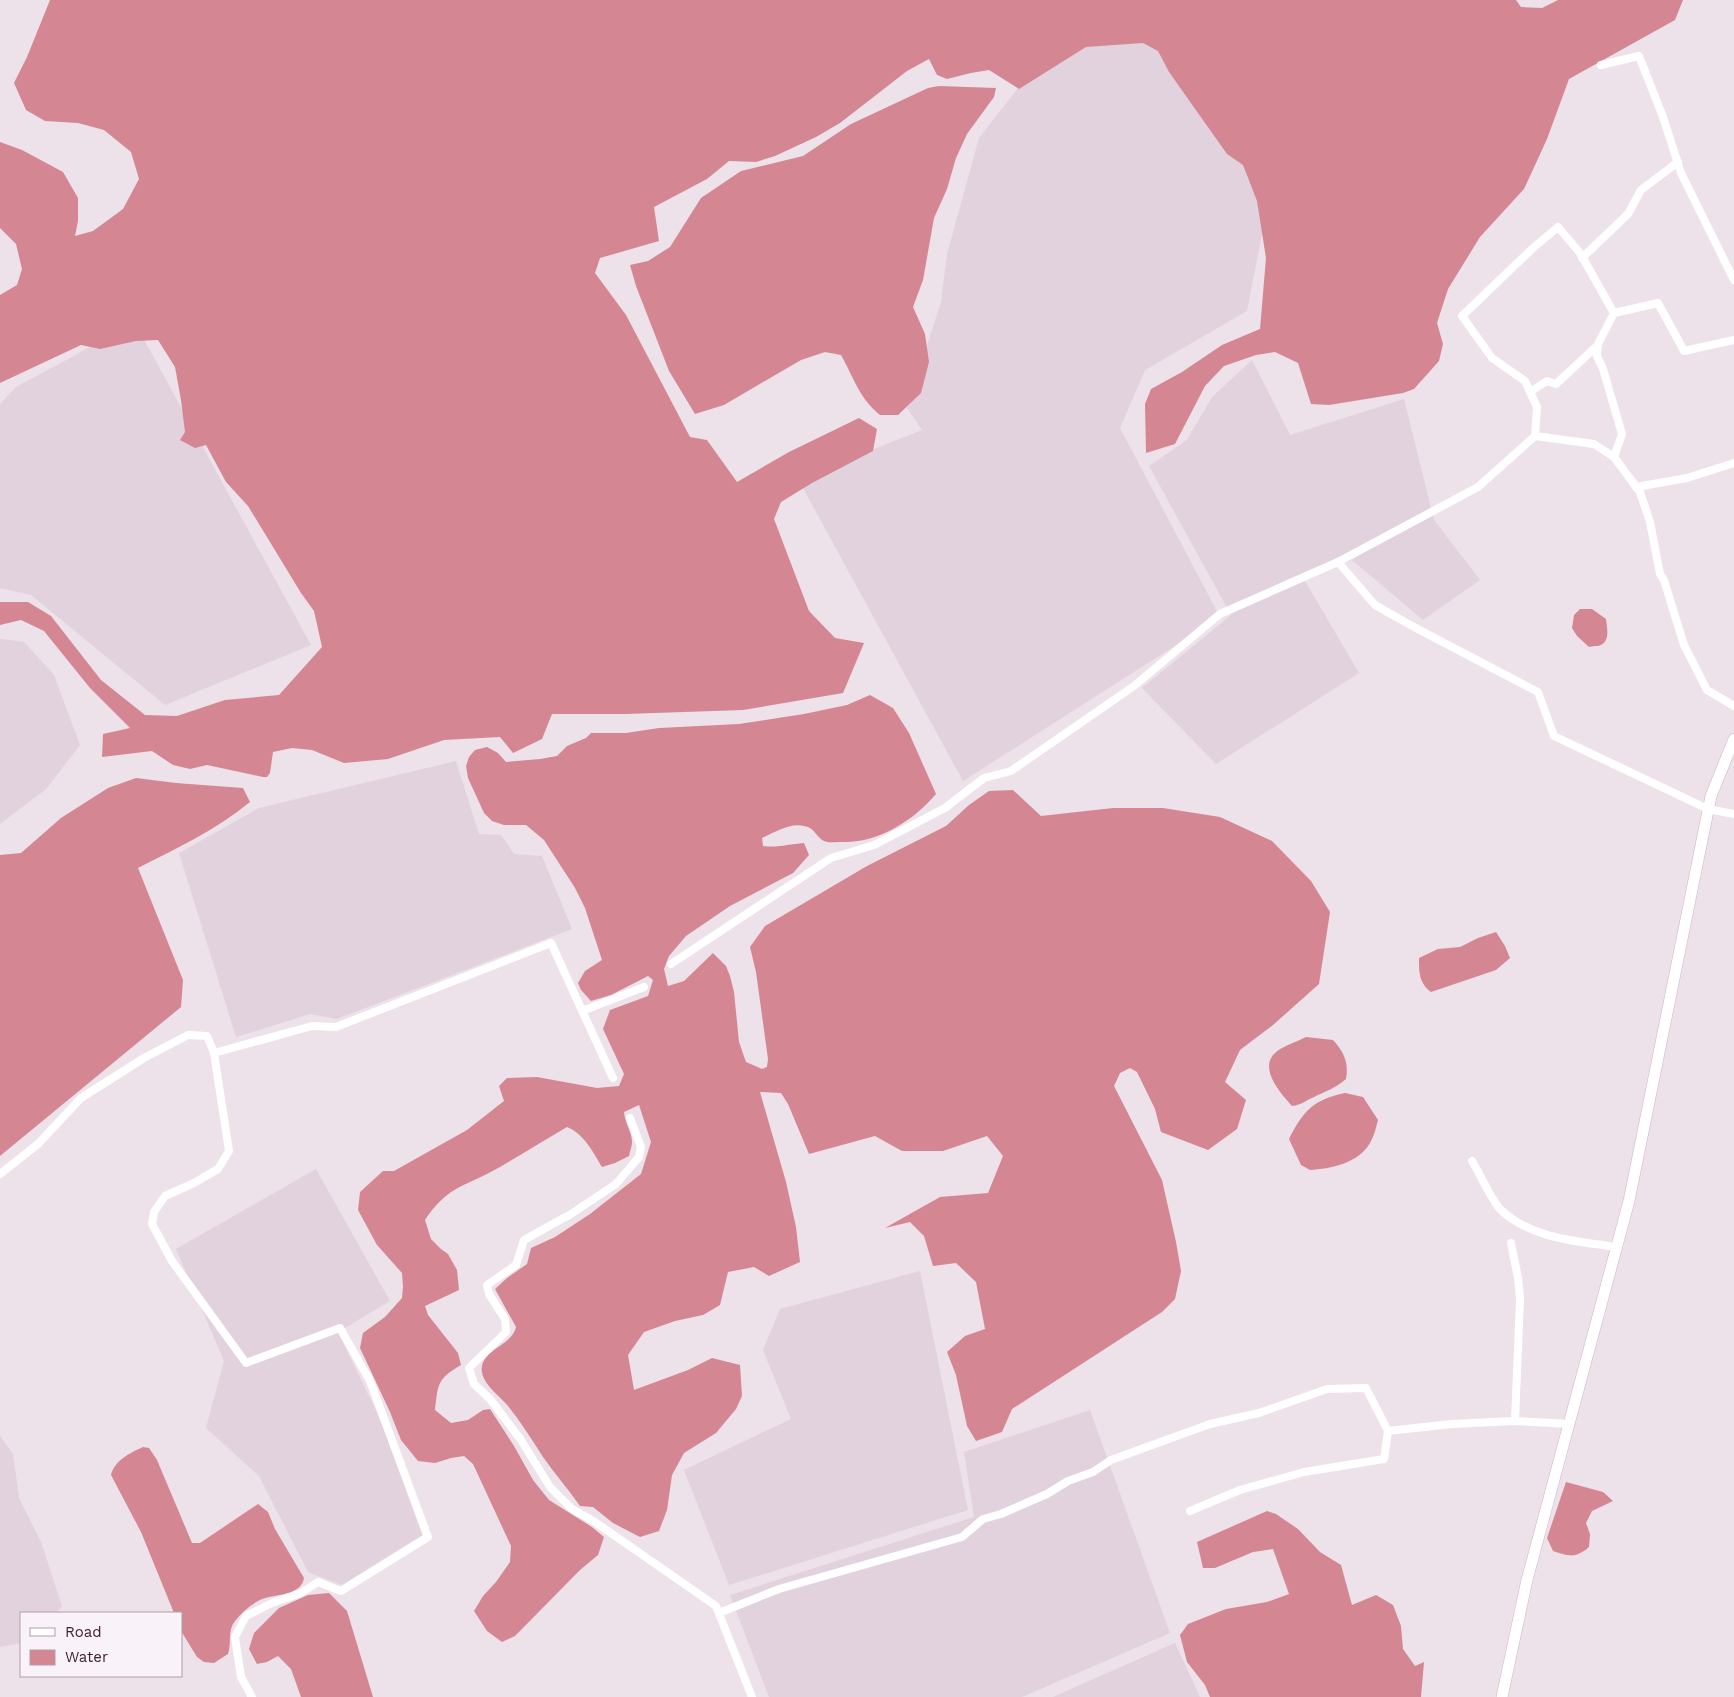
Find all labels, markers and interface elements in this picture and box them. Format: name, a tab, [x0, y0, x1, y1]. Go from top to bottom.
legend	[20, 1612, 182, 1677]
text: Road	[65, 1623, 102, 1641]
text: Water	[65, 1648, 108, 1666]

